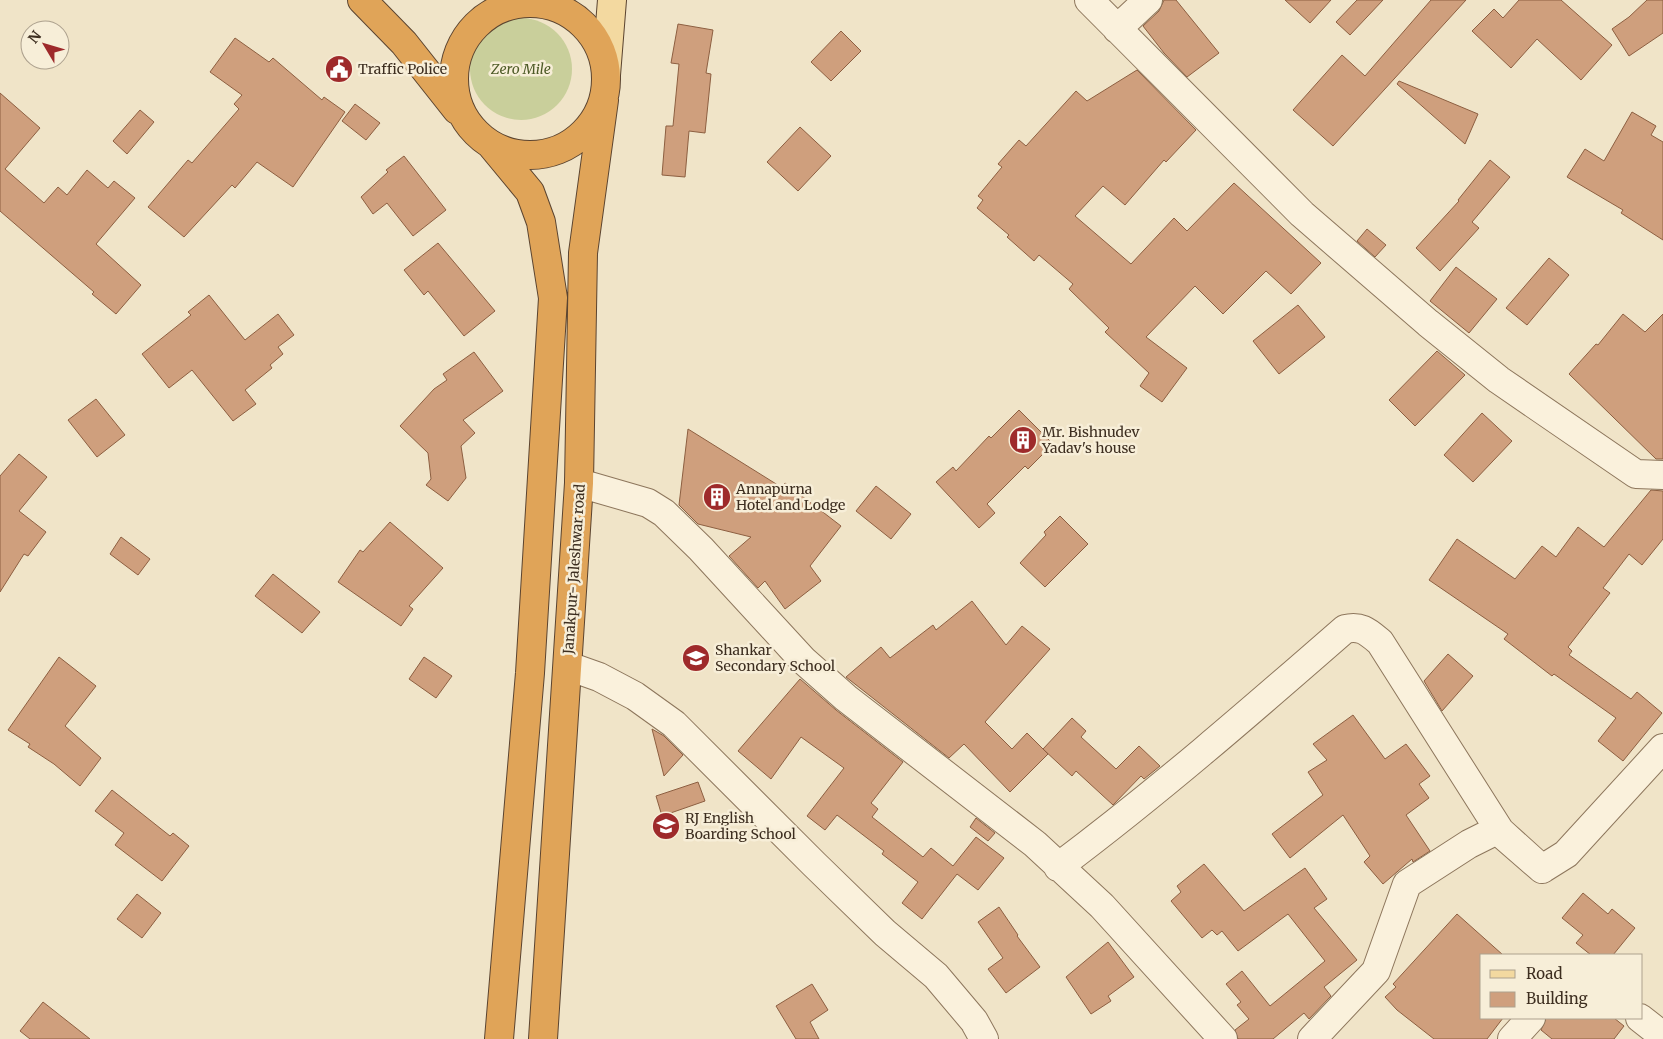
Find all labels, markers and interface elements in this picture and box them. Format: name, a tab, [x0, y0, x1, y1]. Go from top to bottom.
north arrow	[20, 20, 70, 70]
text: N	[24, 27, 45, 47]
public building icon: Traffic Police	[324, 54, 354, 84]
place label: Traffic Police	[358, 60, 447, 78]
park label: Zero Mile	[490, 60, 551, 78]
place label: Mr. Bishnudev Yadav's house	[1041, 423, 1141, 457]
building icon: Mr. Bishnudev Yadav's house	[1008, 425, 1038, 455]
place label: Annapurna Hotel and Lodge	[735, 480, 845, 514]
building icon: Annapurna Hotel and Lodge	[702, 482, 732, 512]
street label: Janakpur- Jaleshwar road	[559, 483, 589, 656]
place label: Shankar Secondary School	[715, 641, 836, 675]
school or university icon: Shankar Secondary School	[681, 643, 711, 673]
place label: RJ English Boarding School	[685, 809, 797, 843]
school or university icon: RJ English Boarding School	[651, 811, 681, 841]
legend	[1480, 954, 1643, 1019]
text: Road	[1526, 964, 1562, 983]
text: Building	[1526, 989, 1588, 1008]

